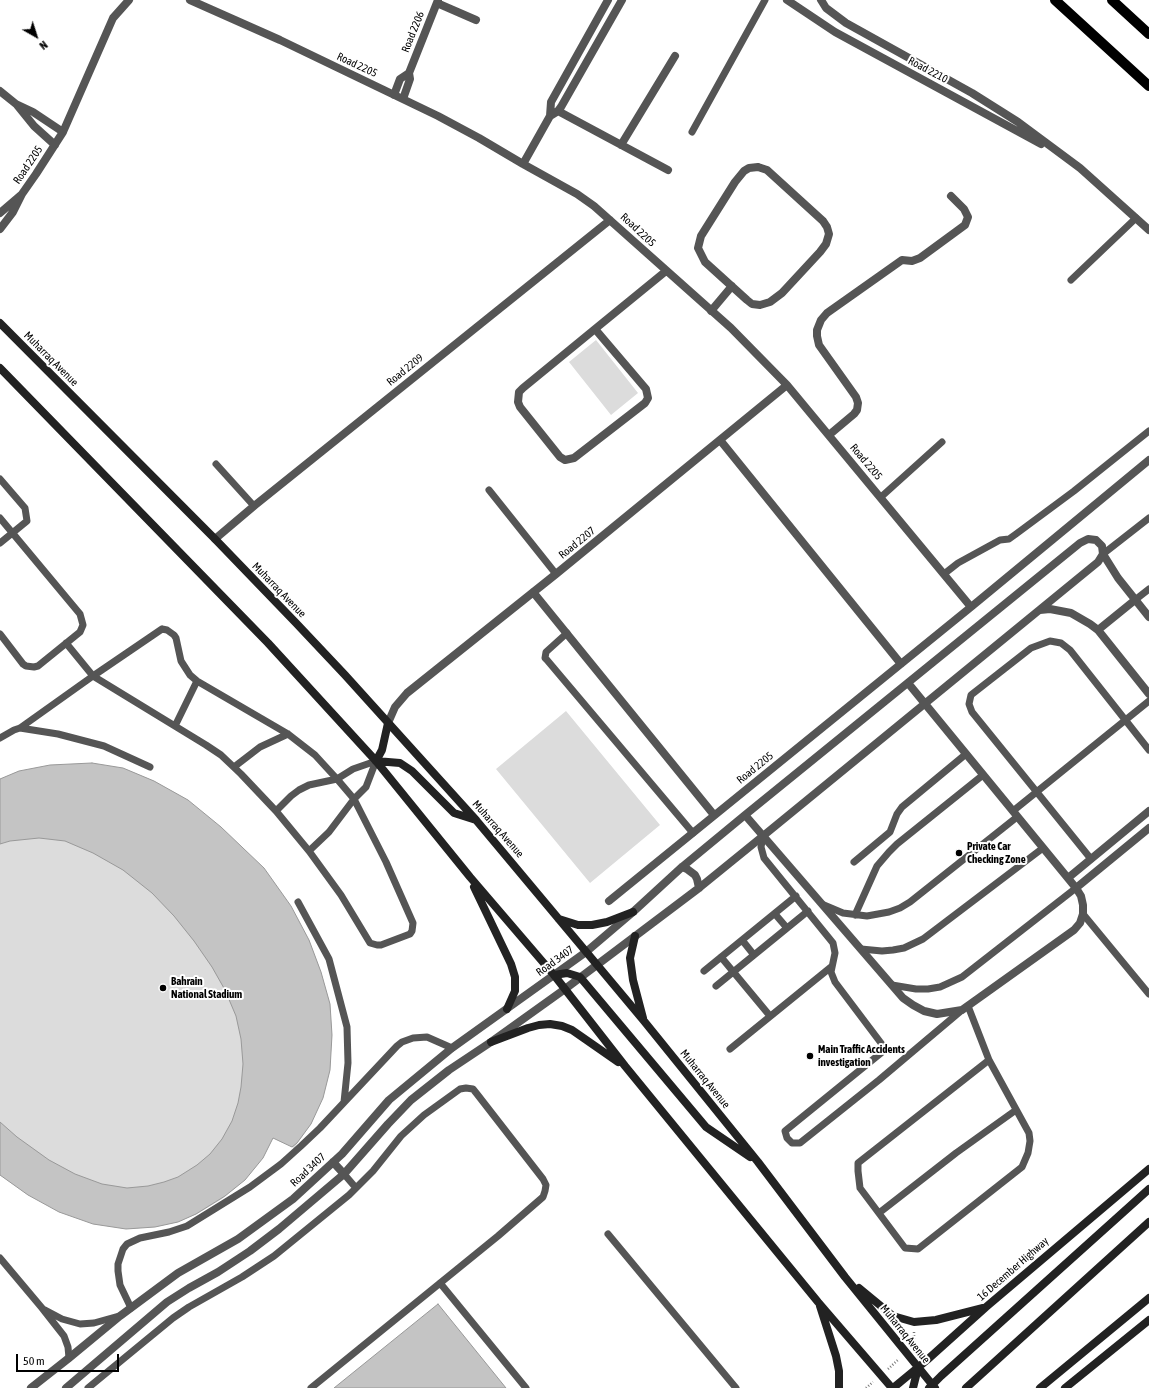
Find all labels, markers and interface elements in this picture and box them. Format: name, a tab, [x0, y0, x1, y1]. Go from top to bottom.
street label: Road 2206	[399, 10, 427, 54]
north arrow	[16, 16, 56, 56]
text: N	[37, 39, 50, 52]
street label: Road 2205	[335, 50, 379, 80]
street label: Road 2210	[906, 54, 950, 86]
street label: Road 2205	[10, 143, 46, 187]
street label: Road 2205	[618, 210, 658, 250]
street label: Muharraq Avenue	[21, 329, 81, 389]
street label: Road 2209	[384, 351, 426, 389]
street label: Road 2205	[847, 441, 885, 483]
street label: Road 2207	[556, 524, 598, 562]
street label: Muharraq Avenue	[249, 560, 309, 620]
street label: Road 2205	[734, 749, 776, 787]
street label: Muharraq Avenue	[470, 798, 526, 860]
place label: Private Car Checking Zone	[967, 840, 1026, 866]
marker: Private Car Checking Zone	[954, 848, 964, 858]
street label: Road 3407	[534, 943, 576, 979]
place label: Bahrain National Stadium	[171, 975, 242, 1001]
marker: Bahrain National Stadium	[158, 983, 168, 993]
place label: Main Traffic Accidents investigation	[818, 1043, 905, 1069]
street label: Muharraq Avenue	[677, 1047, 733, 1111]
marker: Main Traffic Accidents investigation	[805, 1051, 815, 1061]
street label: Road 3407	[288, 1150, 328, 1190]
street label: 16 December Highway	[975, 1235, 1051, 1303]
street label: Muharraq Avenue	[877, 1302, 933, 1366]
scale bar	[18, 1346, 121, 1372]
text: 50 m	[23, 1354, 45, 1368]

